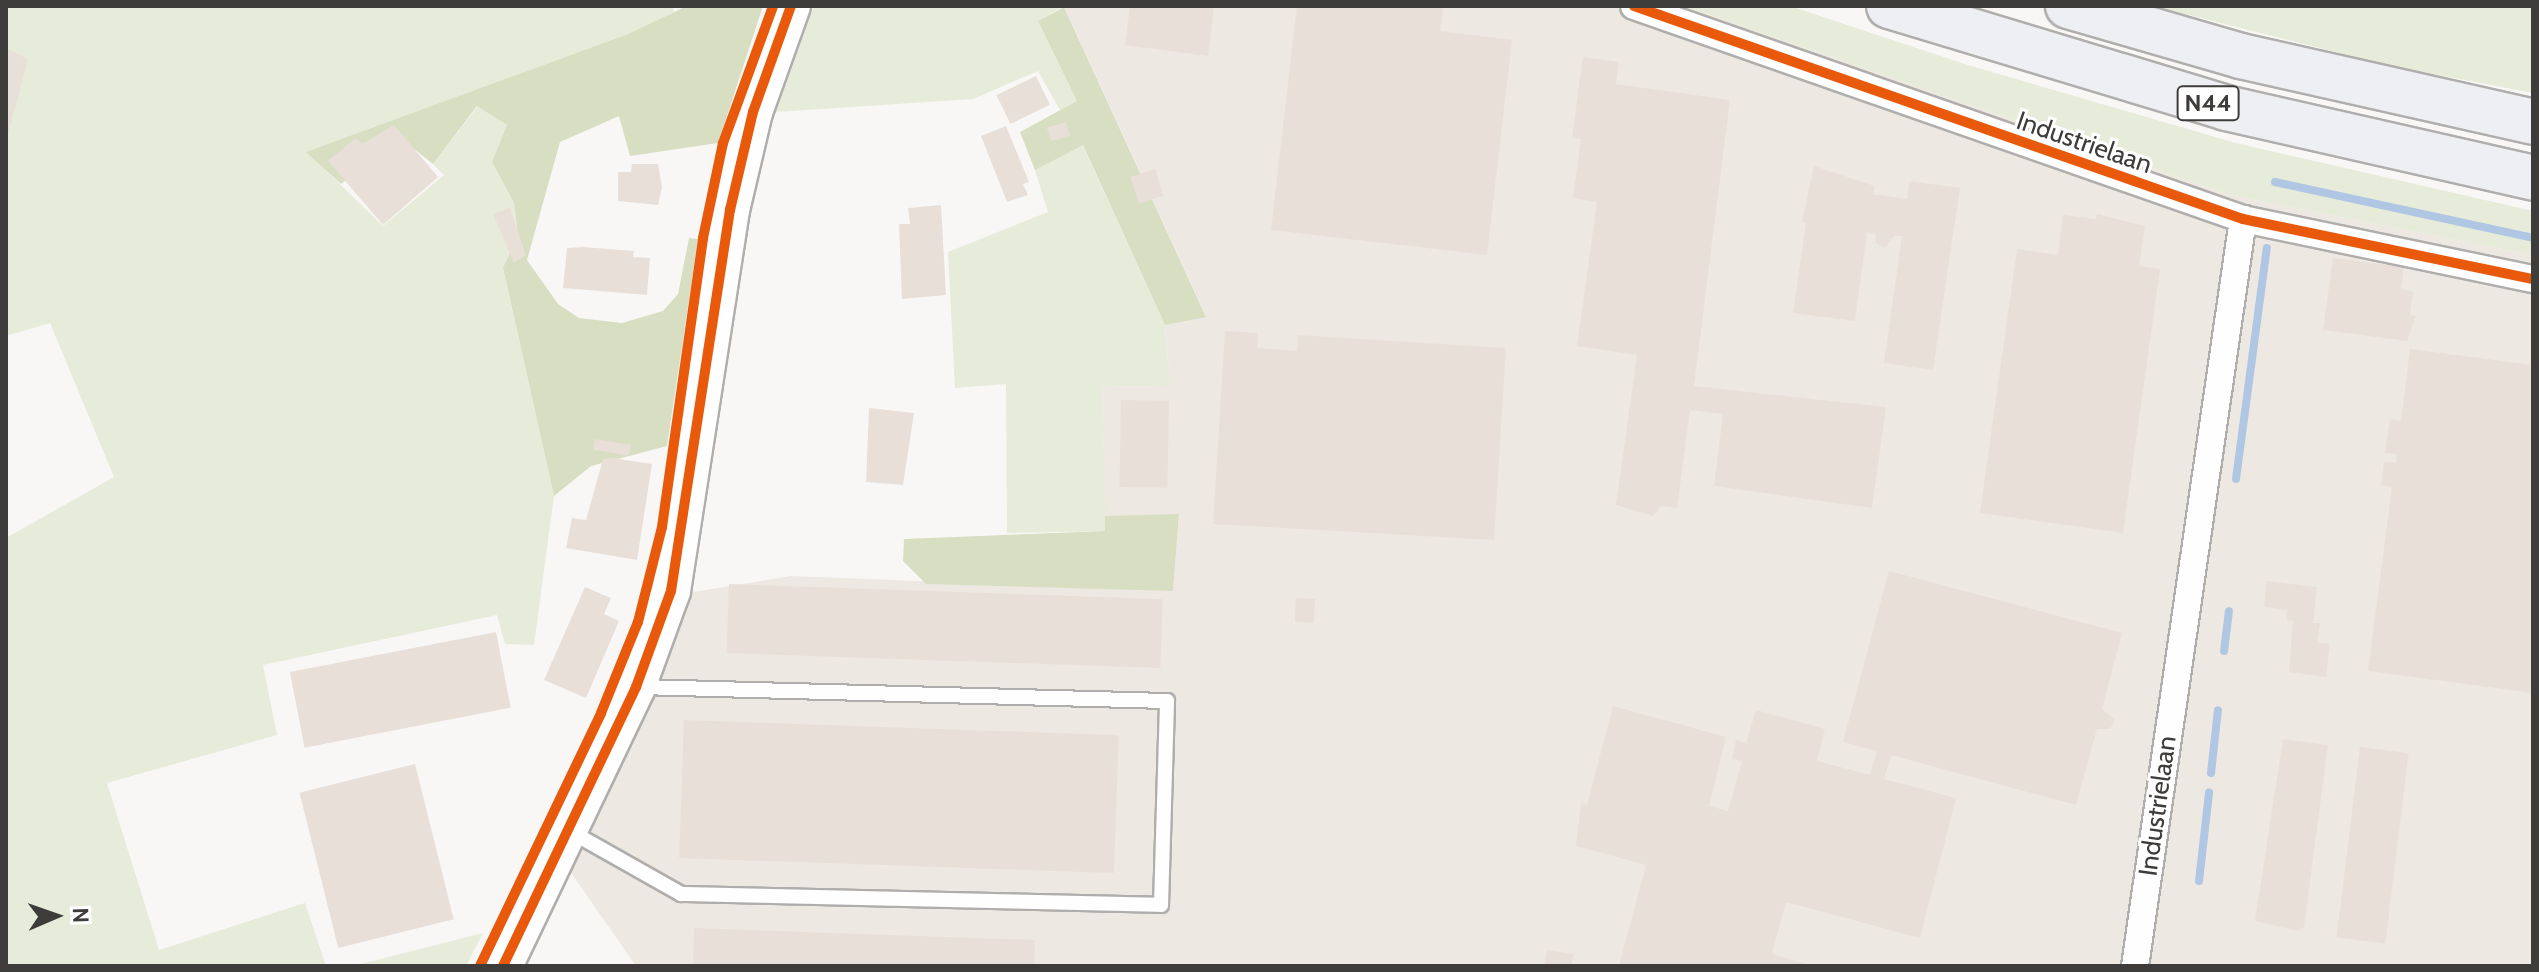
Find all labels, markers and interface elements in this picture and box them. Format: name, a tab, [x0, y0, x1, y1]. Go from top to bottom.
road number: N44	[2176, 83, 2240, 123]
street label: Industrielaan	[2012, 105, 2156, 181]
street label: Industrielaan	[2133, 734, 2183, 878]
north arrow	[16, 876, 96, 956]
text: N	[67, 907, 94, 923]

